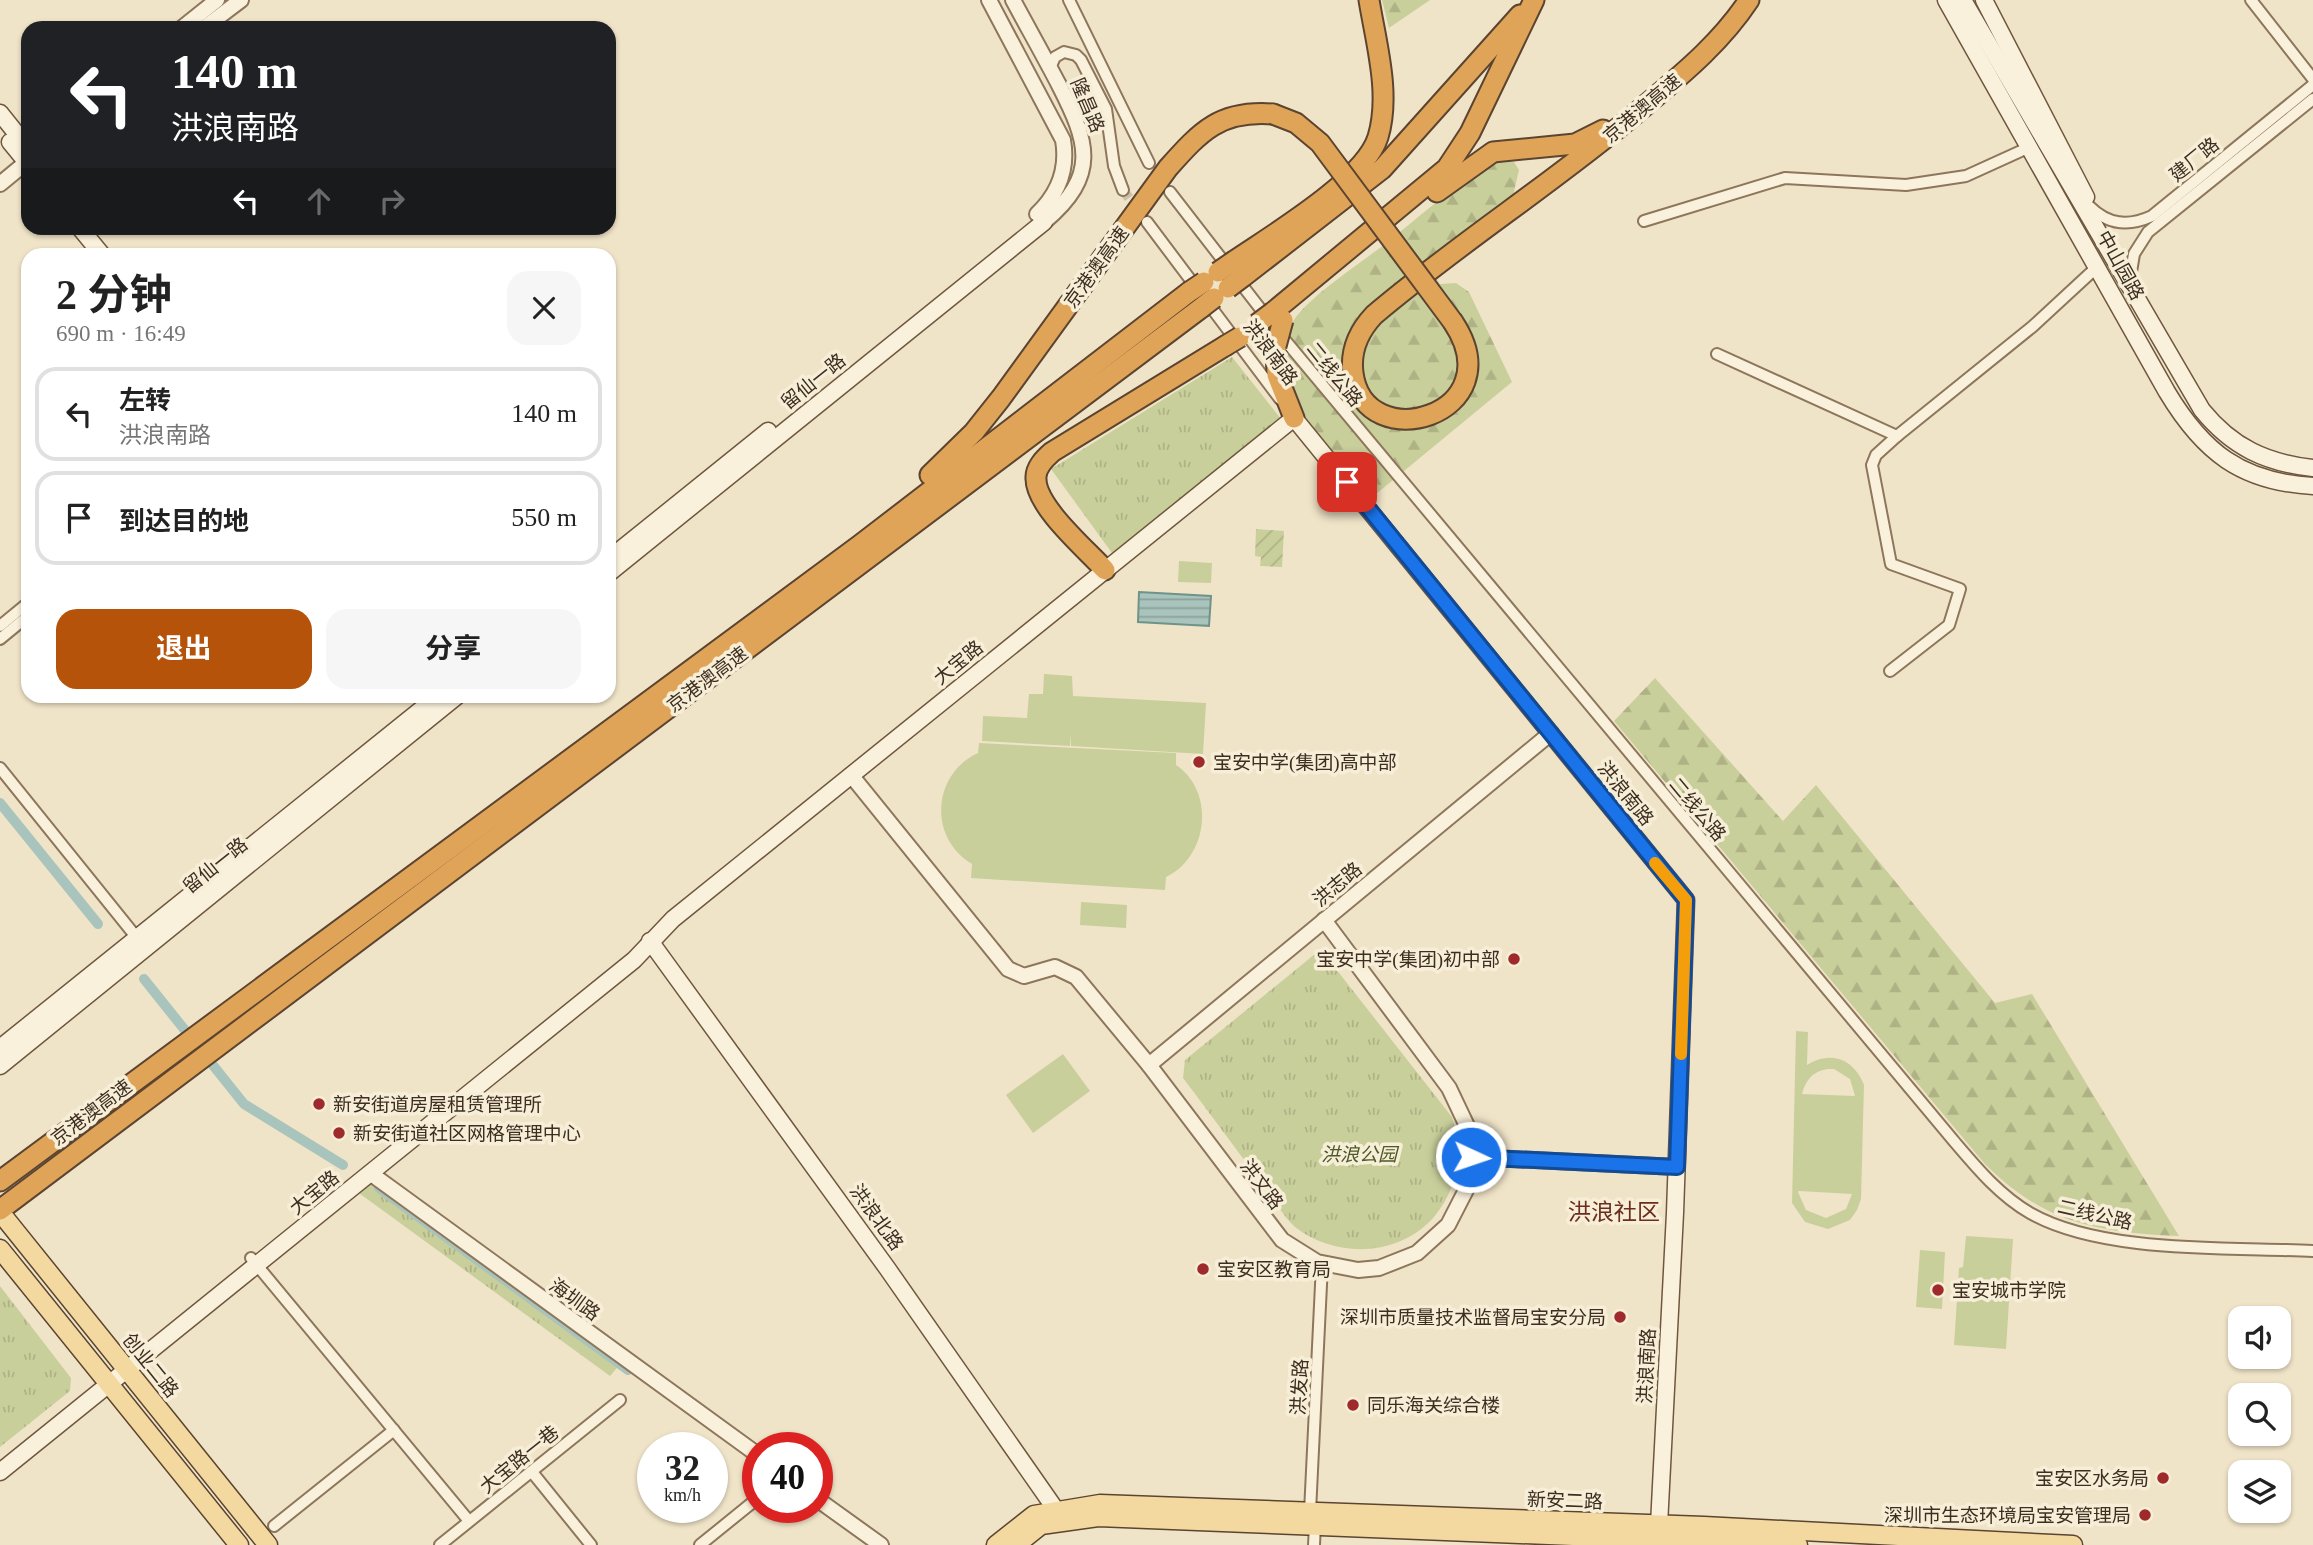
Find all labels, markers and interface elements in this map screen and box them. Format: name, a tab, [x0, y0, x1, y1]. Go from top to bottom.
text: 140 m	[171, 44, 298, 99]
icon: left	[56, 49, 147, 140]
street label: 京港澳高速	[1599, 70, 1685, 147]
street label: 隆昌路	[1067, 75, 1108, 136]
text: 洪浪南路	[171, 110, 299, 146]
street label: 建厂路	[2166, 133, 2223, 185]
icon: left	[227, 182, 265, 220]
icon: ahead	[300, 182, 338, 220]
icon: right	[373, 182, 411, 220]
street label: 京港澳高速	[1060, 223, 1133, 312]
street label: 中山园路	[2093, 227, 2148, 304]
button: close	[507, 271, 581, 345]
text: 2 分钟	[56, 272, 172, 318]
street label: 洪浪南路	[1239, 316, 1302, 389]
text: 690 m · 16:49	[56, 321, 186, 346]
street label: 二线公路	[1303, 338, 1367, 410]
street label: 留仙一路	[777, 349, 849, 413]
text: 左转	[119, 386, 171, 415]
icon: left	[60, 395, 98, 433]
text: 140 m	[511, 399, 577, 428]
text: 洪浪南路	[119, 423, 211, 448]
pin	[1317, 452, 1377, 512]
icon: arrive	[1328, 463, 1366, 501]
icon: arrive	[60, 499, 98, 537]
text: 550 m	[511, 503, 577, 532]
text: 到达目的地	[119, 507, 249, 536]
button: 退出	[56, 609, 312, 689]
button: 分享	[326, 609, 581, 689]
street label: 大宝路	[930, 636, 987, 688]
street label: 京港澳高速	[663, 642, 752, 716]
place label: 宝安中学(集团)高中部	[1213, 752, 1397, 774]
marker: 宝安中学(集团)高中部	[1191, 754, 1207, 770]
street label: 洪浪南路	[1594, 757, 1658, 829]
street label: 二线公路	[1665, 773, 1730, 845]
street label: 留仙一路	[179, 833, 251, 897]
street label: 洪志路	[1309, 858, 1366, 911]
place label: 宝安中学(集团)初中部	[1316, 949, 1500, 971]
marker: 宝安中学(集团)初中部	[1506, 951, 1522, 967]
street label: 京港澳高速	[47, 1075, 136, 1149]
place label: 新安街道房屋租赁管理所	[333, 1094, 542, 1115]
marker: 新安街道房屋租赁管理所	[311, 1096, 327, 1112]
position arrow	[1434, 1120, 1508, 1194]
place label: 新安街道社区网格管理中心	[353, 1123, 581, 1144]
marker: 新安街道社区网格管理中心	[331, 1125, 347, 1141]
park label: 洪浪公园	[1321, 1144, 1400, 1165]
street label: 洪文路	[1236, 1155, 1287, 1213]
street label: 大宝路	[286, 1166, 343, 1218]
street label: 洪浪北路	[846, 1180, 907, 1254]
street label: 二线公路	[2055, 1196, 2134, 1233]
district label: 洪浪社区	[1568, 1200, 1660, 1225]
place label: 宝安区教育局	[1217, 1259, 1331, 1280]
marker: 宝安区教育局	[1195, 1261, 1211, 1277]
street label: 海圳路	[545, 1274, 604, 1325]
place label: 宝安城市学院	[1952, 1280, 2066, 1301]
marker: 宝安城市学院	[1930, 1282, 1946, 1298]
map controls	[2228, 1306, 2291, 1523]
button: sound	[2228, 1306, 2291, 1369]
place label: 深圳市质量技术监督局宝安分局	[1340, 1307, 1606, 1328]
marker: 深圳市质量技术监督局宝安分局	[1612, 1309, 1628, 1325]
street label: 洪浪南路	[1634, 1328, 1659, 1405]
street label: 创业二路	[119, 1329, 183, 1401]
street label: 洪发路	[1288, 1358, 1311, 1416]
button: search	[2228, 1383, 2291, 1446]
place label: 同乐海关综合楼	[1367, 1395, 1500, 1416]
marker: 同乐海关综合楼	[1345, 1397, 1361, 1413]
street label: 大宝路一巷	[476, 1421, 563, 1497]
speed limit sign: 40	[742, 1432, 833, 1523]
text: 32	[665, 1449, 700, 1488]
button: layers	[2228, 1460, 2291, 1523]
place label: 宝安区水务局	[2035, 1468, 2149, 1489]
marker: 宝安区水务局	[2155, 1470, 2171, 1486]
text: km/h	[664, 1485, 701, 1505]
street label: 新安二路	[1527, 1489, 1603, 1512]
place label: 深圳市生态环境局宝安管理局	[1884, 1505, 2131, 1526]
marker: 深圳市生态环境局宝安管理局	[2137, 1507, 2153, 1523]

